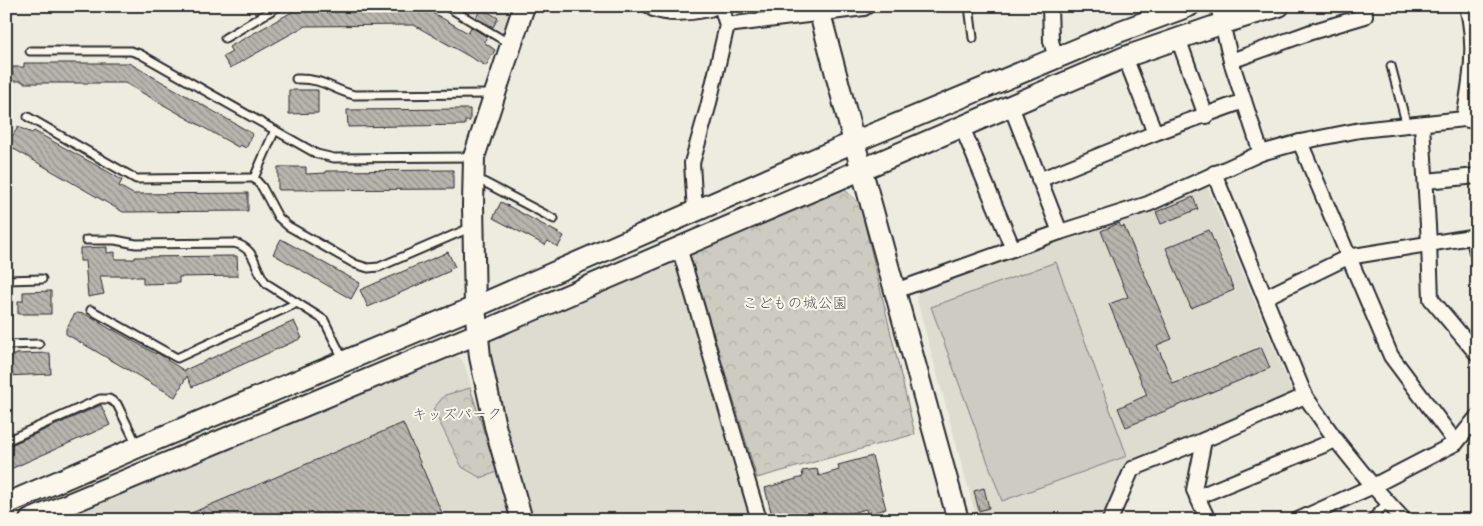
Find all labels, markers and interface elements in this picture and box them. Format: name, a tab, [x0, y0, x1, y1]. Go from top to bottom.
park label: こどもの城公園	[742, 294, 848, 313]
park label: キッズパーク	[412, 405, 502, 424]

